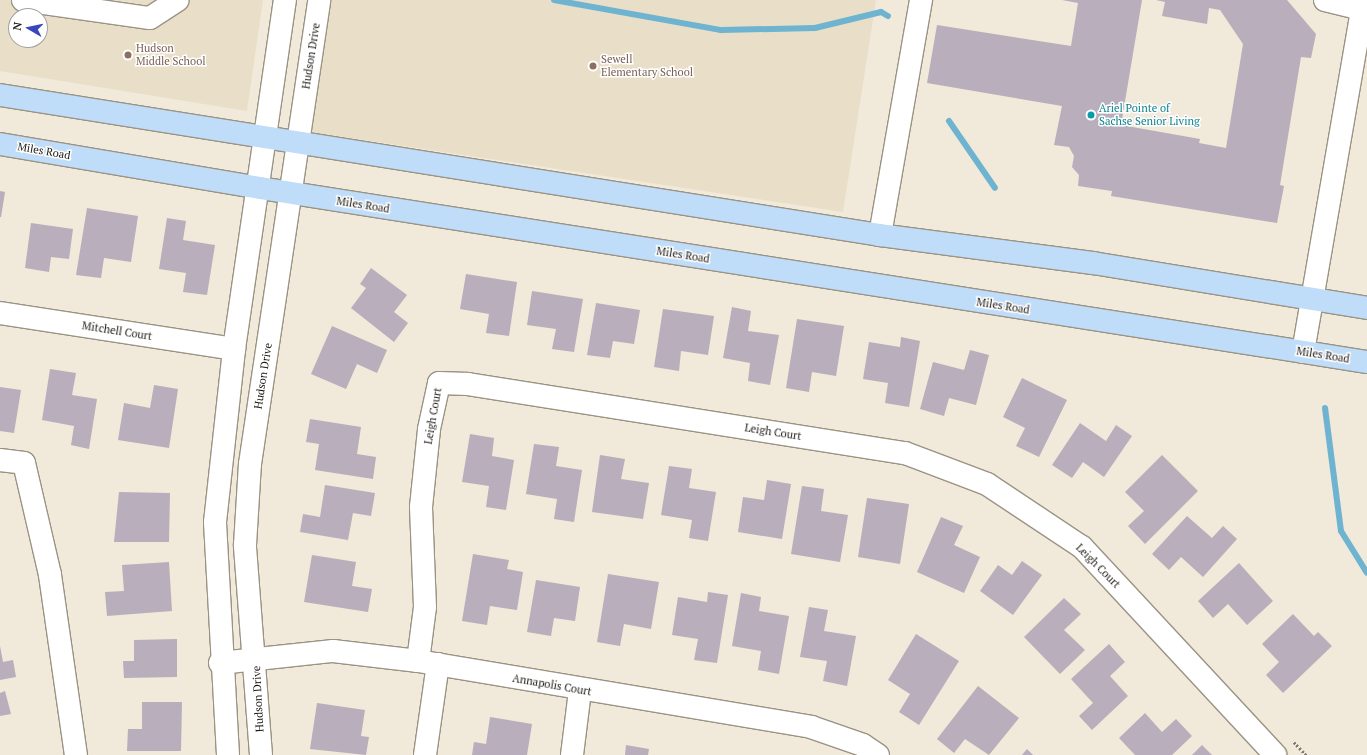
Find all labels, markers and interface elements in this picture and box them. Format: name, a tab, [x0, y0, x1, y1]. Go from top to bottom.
north arrow	[8, 8, 48, 48]
text: N	[10, 21, 25, 31]
street label: Hudson Drive	[299, 22, 323, 90]
place label: Hudson Middle School	[136, 42, 206, 68]
marker: Hudson Middle School	[123, 50, 133, 60]
place label: Sewell Elementary School	[601, 53, 693, 79]
marker: Sewell Elementary School	[588, 61, 598, 71]
place label: Ariel Pointe of Sachse Senior Living	[1099, 102, 1200, 128]
marker: Ariel Pointe of Sachse Senior Living	[1086, 110, 1096, 120]
street label: Miles Road	[16, 140, 72, 162]
street label: Miles Road	[335, 194, 391, 216]
street label: Miles Road	[655, 244, 711, 266]
street label: Miles Road	[975, 295, 1031, 317]
street label: Mitchell Court	[81, 319, 153, 343]
street label: Hudson Drive	[251, 342, 275, 410]
street label: Miles Road	[1295, 344, 1351, 366]
street label: Leigh Court	[422, 387, 444, 445]
street label: Leigh Court	[744, 421, 802, 443]
street label: Leigh Court	[1073, 541, 1123, 591]
street label: Hudson Drive	[250, 665, 266, 733]
street label: Annapolis Court	[511, 672, 593, 698]

